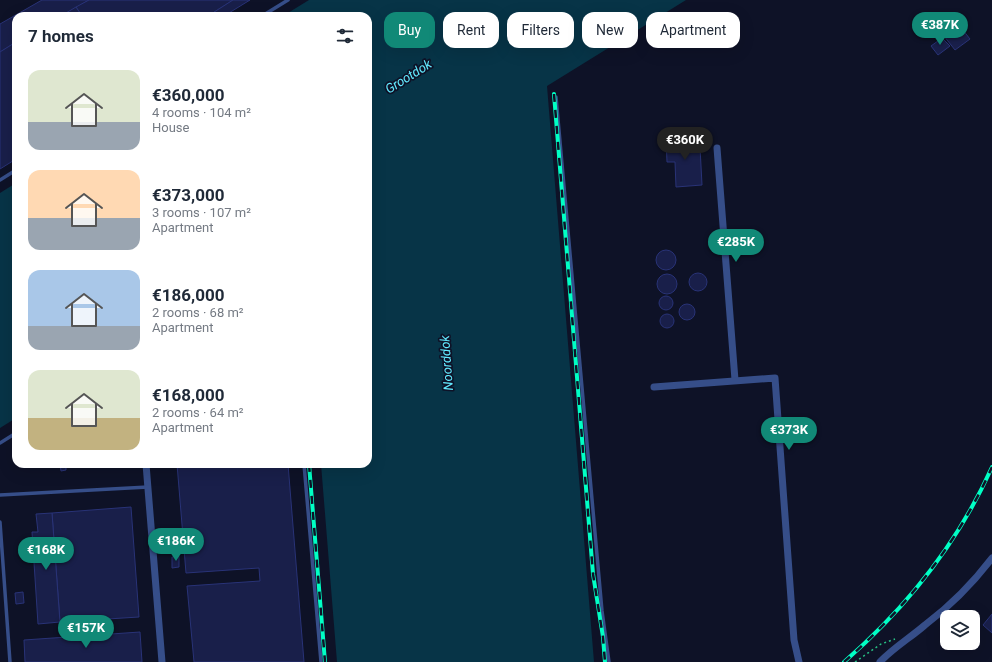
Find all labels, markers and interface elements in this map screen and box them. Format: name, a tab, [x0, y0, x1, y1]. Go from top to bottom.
chip: Buy	[384, 12, 435, 48]
chip: Rent	[443, 12, 499, 48]
chip: Filters	[507, 12, 574, 48]
chip: New	[582, 12, 638, 48]
chip: Apartment	[646, 12, 740, 48]
pin: €387K	[912, 12, 968, 46]
text: €387K	[921, 17, 959, 32]
icon: filters	[334, 25, 356, 47]
text: 7 homes	[28, 26, 94, 46]
water label: Grootdok	[382, 56, 435, 97]
text: €360,000	[152, 85, 224, 105]
icon: home	[60, 86, 108, 134]
text: 4 rooms · 104 m²	[152, 105, 251, 120]
text: House	[152, 120, 189, 135]
pin: €360K	[657, 127, 713, 161]
text: €360K	[666, 132, 704, 147]
text: €373,000	[152, 185, 224, 205]
icon: home	[60, 186, 108, 234]
text: 3 rooms · 107 m²	[152, 205, 251, 220]
text: Apartment	[152, 220, 214, 235]
pin: €285K	[708, 229, 764, 263]
text: €285K	[717, 234, 755, 249]
text: €186,000	[152, 285, 224, 305]
icon: home	[60, 286, 108, 334]
text: 2 rooms · 68 m²	[152, 305, 244, 320]
text: Apartment	[152, 320, 214, 335]
water label: Noorddok	[437, 334, 456, 391]
text: €168,000	[152, 385, 224, 405]
icon: home	[60, 386, 108, 434]
text: 2 rooms · 64 m²	[152, 405, 244, 420]
pin: €373K	[761, 417, 817, 451]
text: Apartment	[152, 420, 214, 435]
text: €373K	[770, 422, 808, 437]
pin: €186K	[148, 528, 204, 562]
text: €186K	[157, 533, 195, 548]
pin: €168K	[18, 537, 74, 571]
text: €168K	[27, 542, 65, 557]
map controls	[940, 610, 980, 650]
button: layers	[940, 610, 980, 650]
pin: €157K	[58, 615, 114, 649]
text: €157K	[67, 620, 105, 635]

